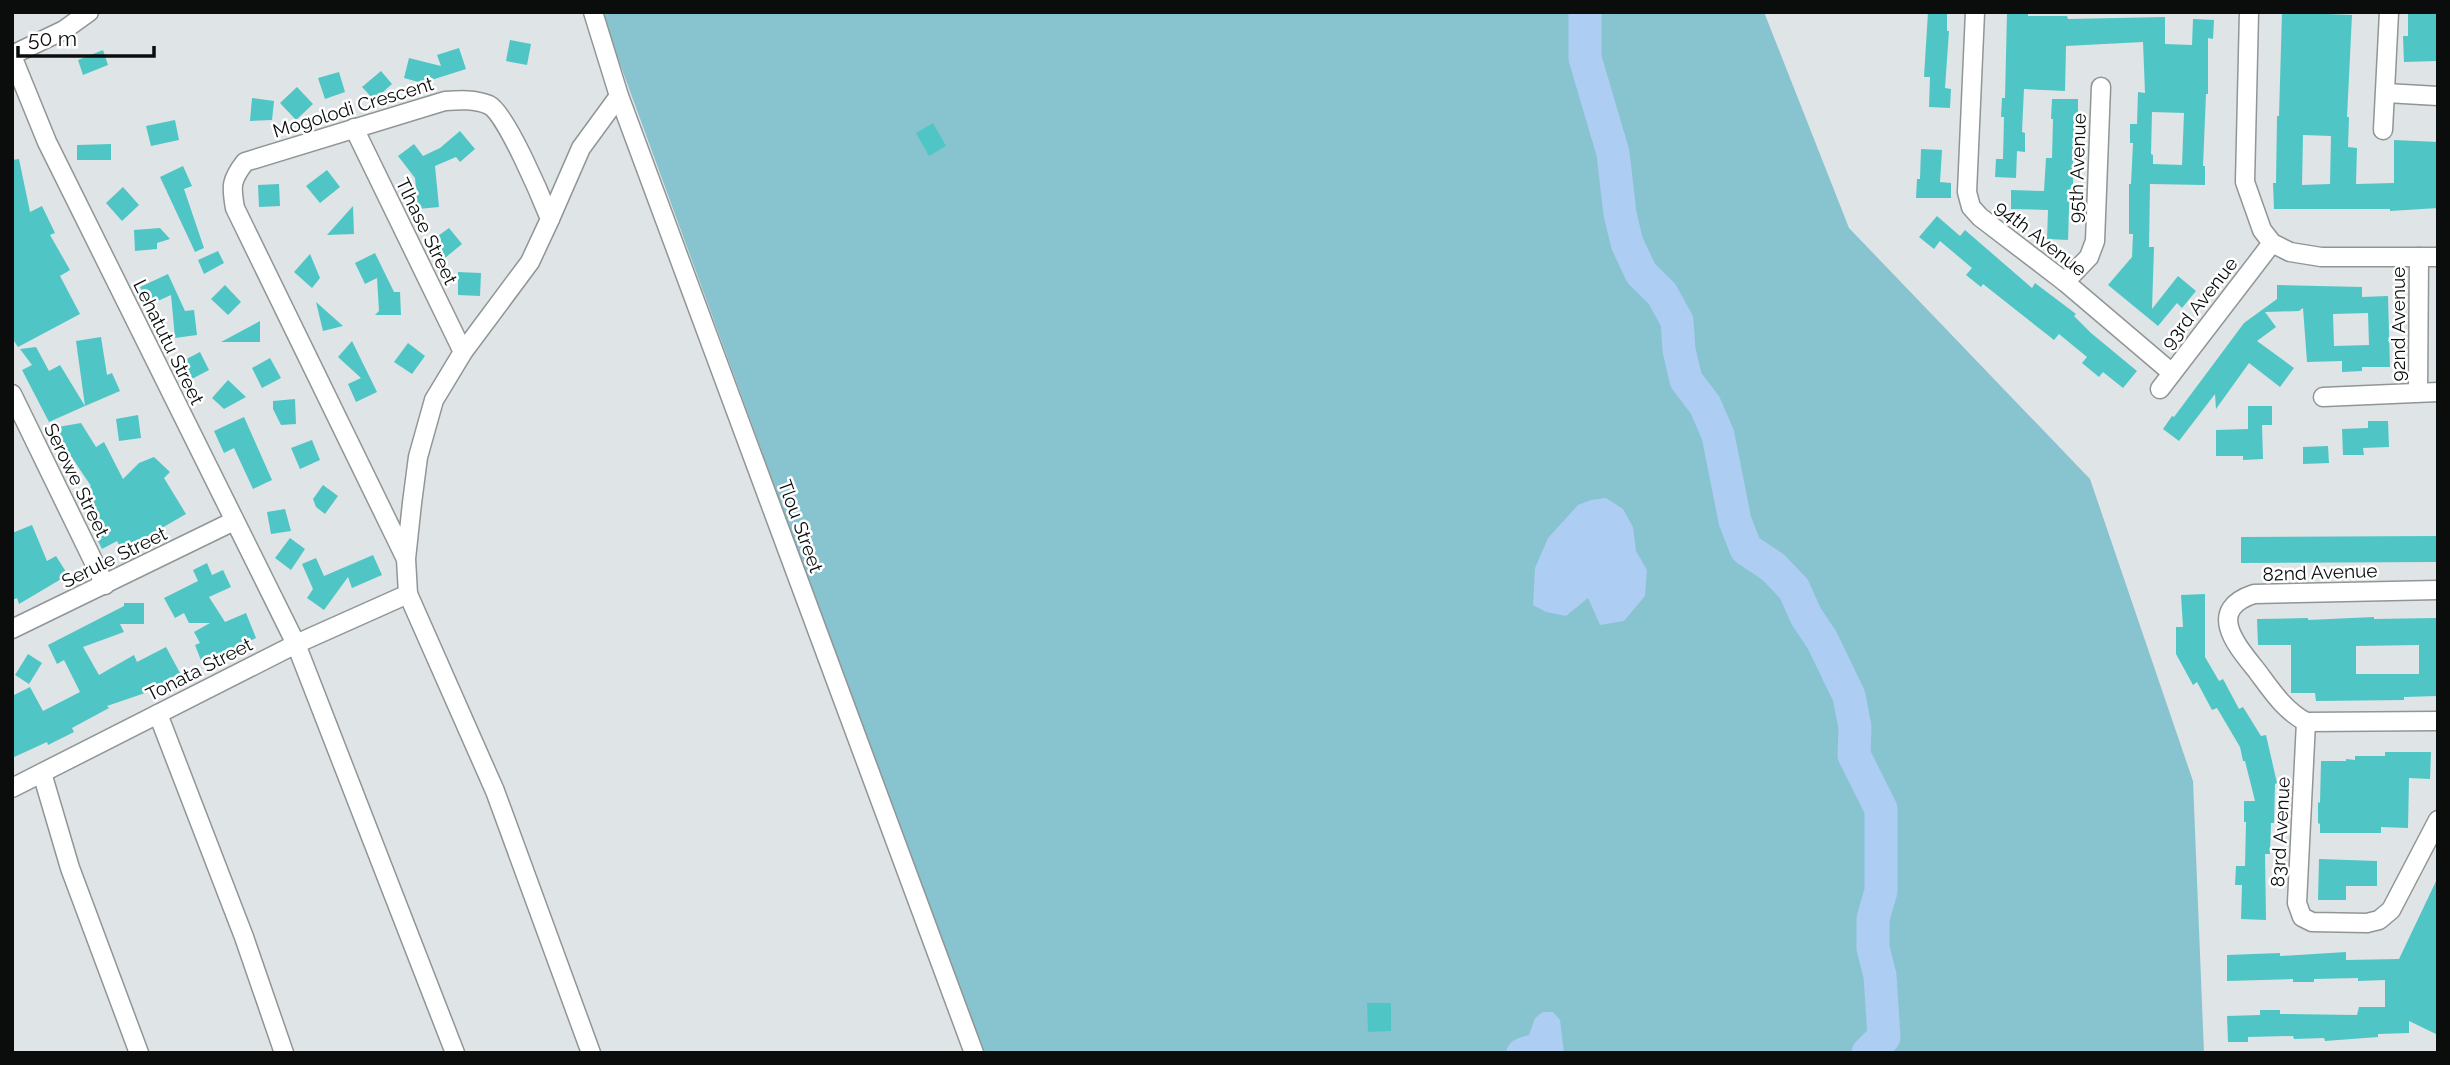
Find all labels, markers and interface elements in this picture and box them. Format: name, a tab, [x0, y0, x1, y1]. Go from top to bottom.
scale bar	[18, 14, 154, 58]
text: 50 m	[28, 26, 77, 51]
street label: Mogolodi Crescent	[270, 72, 437, 142]
street label: 95th Avenue	[2064, 113, 2090, 223]
street label: Tlhase Street	[392, 174, 463, 289]
street label: 94th Avenue	[1991, 196, 2091, 280]
street label: 93rd Avenue	[2156, 253, 2242, 353]
street label: 92nd Avenue	[2387, 267, 2409, 381]
street label: Lehatutu Street	[129, 276, 209, 409]
street label: Serowe Street	[40, 420, 114, 541]
street label: Tlou Street	[774, 477, 828, 576]
street label: Serule Street	[58, 522, 171, 592]
street label: 82nd Avenue	[2262, 559, 2378, 585]
street label: Tonata Street	[142, 632, 256, 705]
street label: 83rd Avenue	[2266, 776, 2294, 888]

